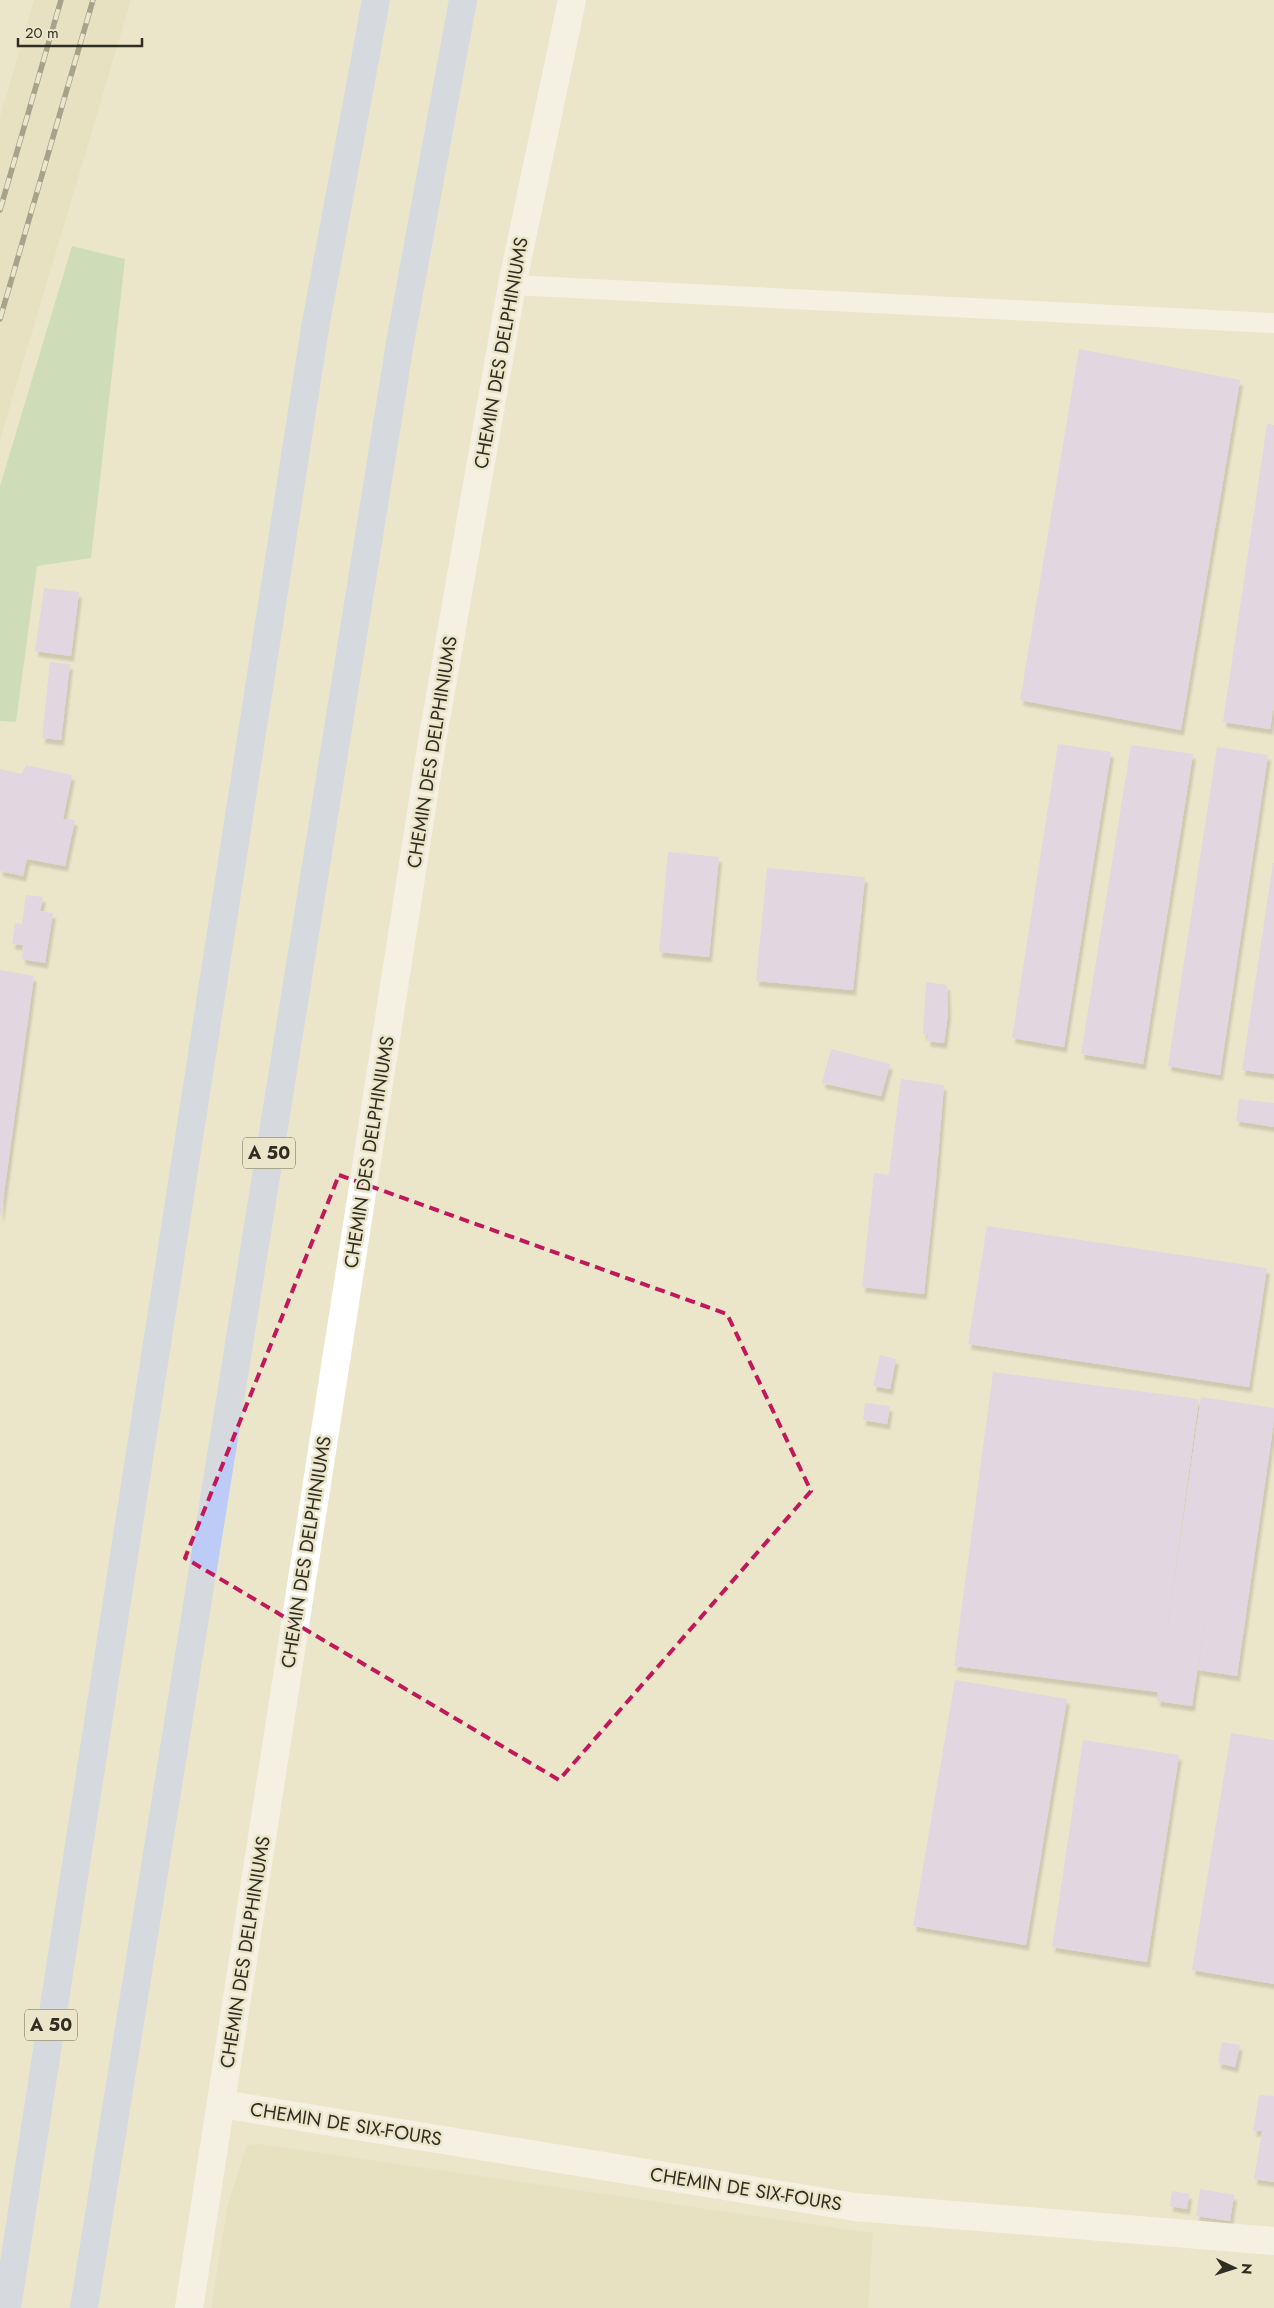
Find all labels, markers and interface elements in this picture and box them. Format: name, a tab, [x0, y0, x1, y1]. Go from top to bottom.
scale bar	[18, 15, 141, 47]
text: 20 m	[25, 22, 59, 44]
street label: CHEMIN DES DELPHINIUMS	[467, 235, 535, 471]
street label: CHEMIN DES DELPHINIUMS	[400, 634, 464, 870]
street label: CHEMIN DES DELPHINIUMS	[337, 1034, 401, 1270]
road number: A 50	[243, 1138, 295, 1168]
street label: CHEMIN DES DELPHINIUMS	[274, 1434, 338, 1670]
street label: CHEMIN DES DELPHINIUMS	[213, 1834, 277, 2070]
road number: A 50	[25, 2010, 77, 2040]
street label: CHEMIN DE SIX-FOURS	[248, 2096, 444, 2152]
street label: CHEMIN DE SIX-FOURS	[648, 2161, 844, 2217]
north arrow	[1209, 2243, 1259, 2293]
text: N	[1237, 2263, 1257, 2275]

